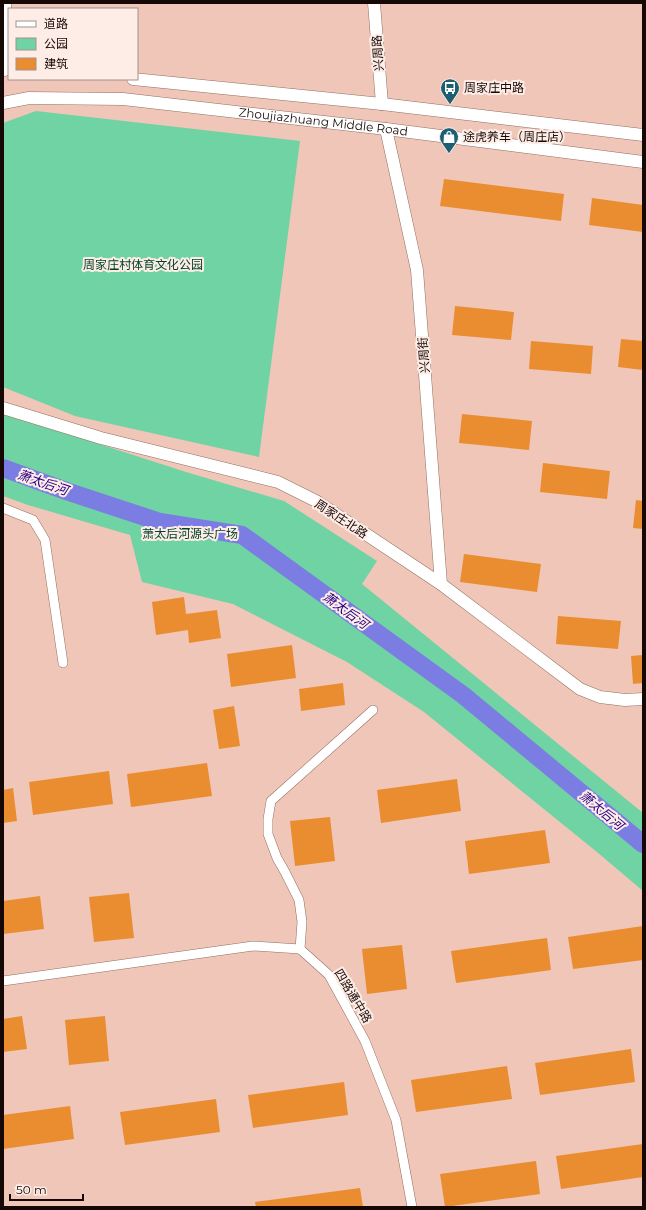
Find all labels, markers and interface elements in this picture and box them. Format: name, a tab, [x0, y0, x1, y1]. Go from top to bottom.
legend	[8, 8, 138, 80]
text: 道路	[44, 16, 68, 31]
street label: 兴周路	[369, 35, 386, 72]
text: 公园	[44, 36, 68, 51]
text: 建筑	[44, 56, 68, 71]
bus stop icon: 周家庄中路	[439, 77, 461, 105]
place label: 周家庄中路	[464, 80, 524, 95]
street label: Zhoujiazhuang Middle Road	[238, 104, 409, 139]
shop icon: 途虎养车（周庄店）	[438, 126, 460, 154]
place label: 途虎养车（周庄店）	[463, 129, 571, 144]
park label: 周家庄村体育文化公园	[83, 257, 203, 272]
street label: 兴周街	[415, 337, 432, 374]
water label: 萧太后河	[16, 466, 73, 499]
street label: 周家庄北路	[312, 496, 371, 541]
park label: 萧太后河源头广场	[142, 526, 238, 541]
water label: 萧太后河	[320, 588, 374, 634]
water label: 萧太后河	[577, 787, 629, 835]
street label: 四路通中路	[332, 966, 375, 1025]
scale bar	[10, 1176, 83, 1202]
text: 50 m	[16, 1182, 47, 1197]

